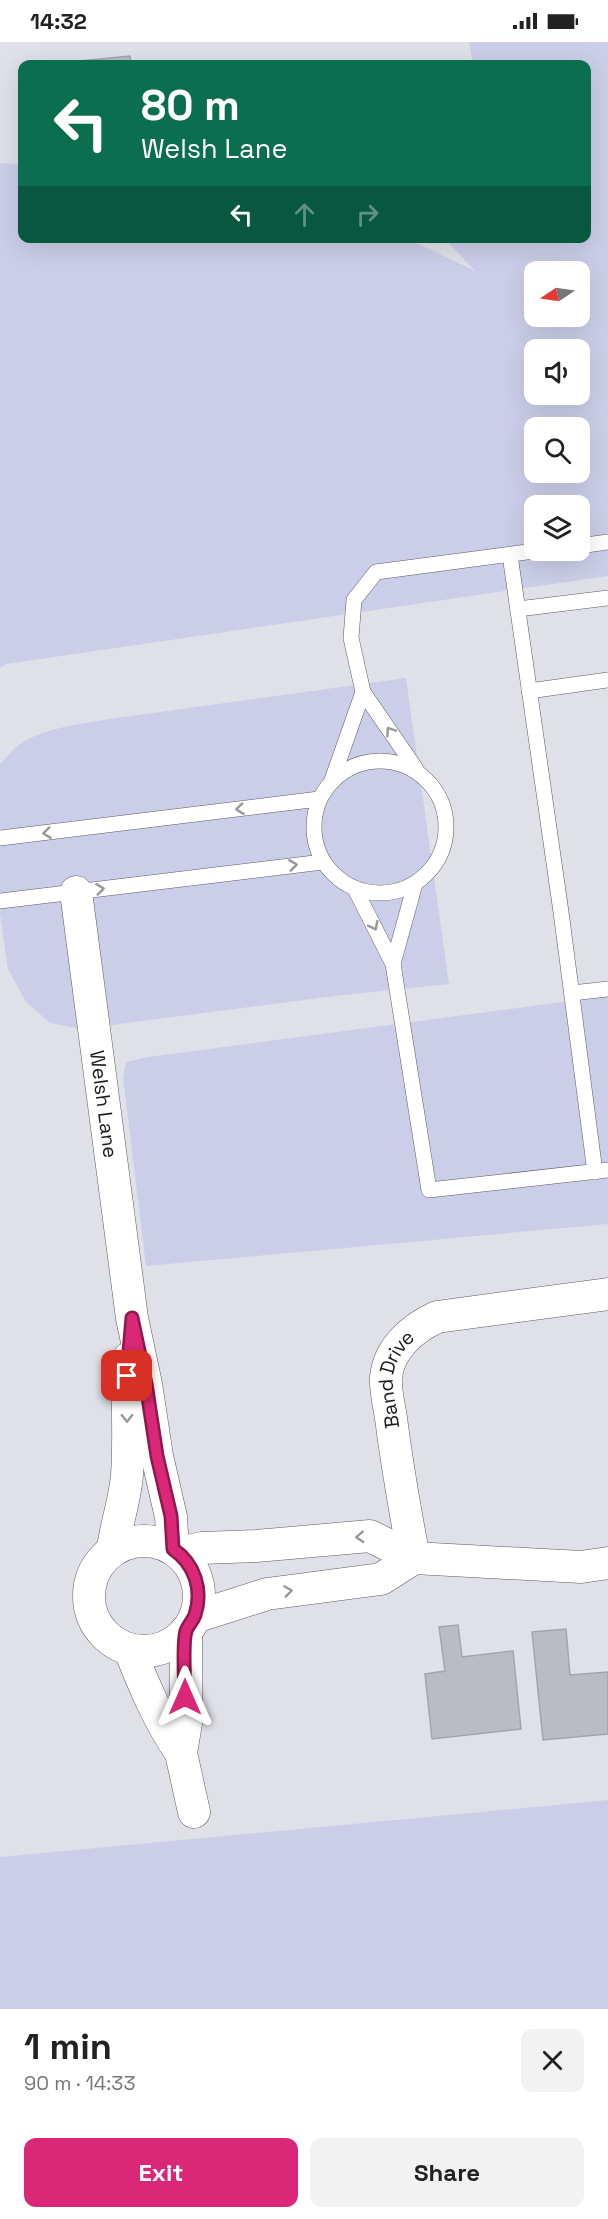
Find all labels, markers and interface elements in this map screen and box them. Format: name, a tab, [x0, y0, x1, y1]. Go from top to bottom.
text: 14:32	[30, 7, 87, 35]
text: 80 m	[141, 79, 240, 132]
icon: left	[42, 84, 120, 162]
text: Welsh Lane	[141, 131, 287, 166]
icon: left	[225, 198, 258, 231]
icon: ahead	[288, 198, 321, 231]
icon: right	[351, 198, 384, 231]
north arrow	[524, 261, 590, 327]
map controls	[524, 261, 590, 561]
button: sound	[524, 339, 590, 405]
button: search	[524, 417, 590, 483]
button: layers	[524, 495, 590, 561]
one-way arrow	[386, 727, 397, 738]
one-way arrow	[236, 802, 245, 814]
one-way arrow	[42, 826, 51, 838]
one-way arrow	[289, 860, 298, 872]
one-way arrow	[95, 883, 104, 896]
one-way arrow	[367, 920, 378, 931]
street label: Welsh Lane	[84, 1049, 124, 1160]
street label: Band Drive	[373, 1324, 420, 1430]
pin	[101, 1350, 152, 1401]
icon: arrive	[110, 1359, 143, 1392]
one-way arrow	[121, 1414, 133, 1423]
one-way arrow	[356, 1530, 365, 1543]
one-way arrow	[284, 1585, 293, 1597]
position arrow	[153, 1665, 217, 1729]
text: 1 min	[24, 2024, 112, 2070]
button: close	[521, 2029, 584, 2092]
text: 90 m · 14:33	[24, 2070, 136, 2096]
button: Exit	[24, 2138, 298, 2207]
button: Share	[310, 2138, 584, 2207]

